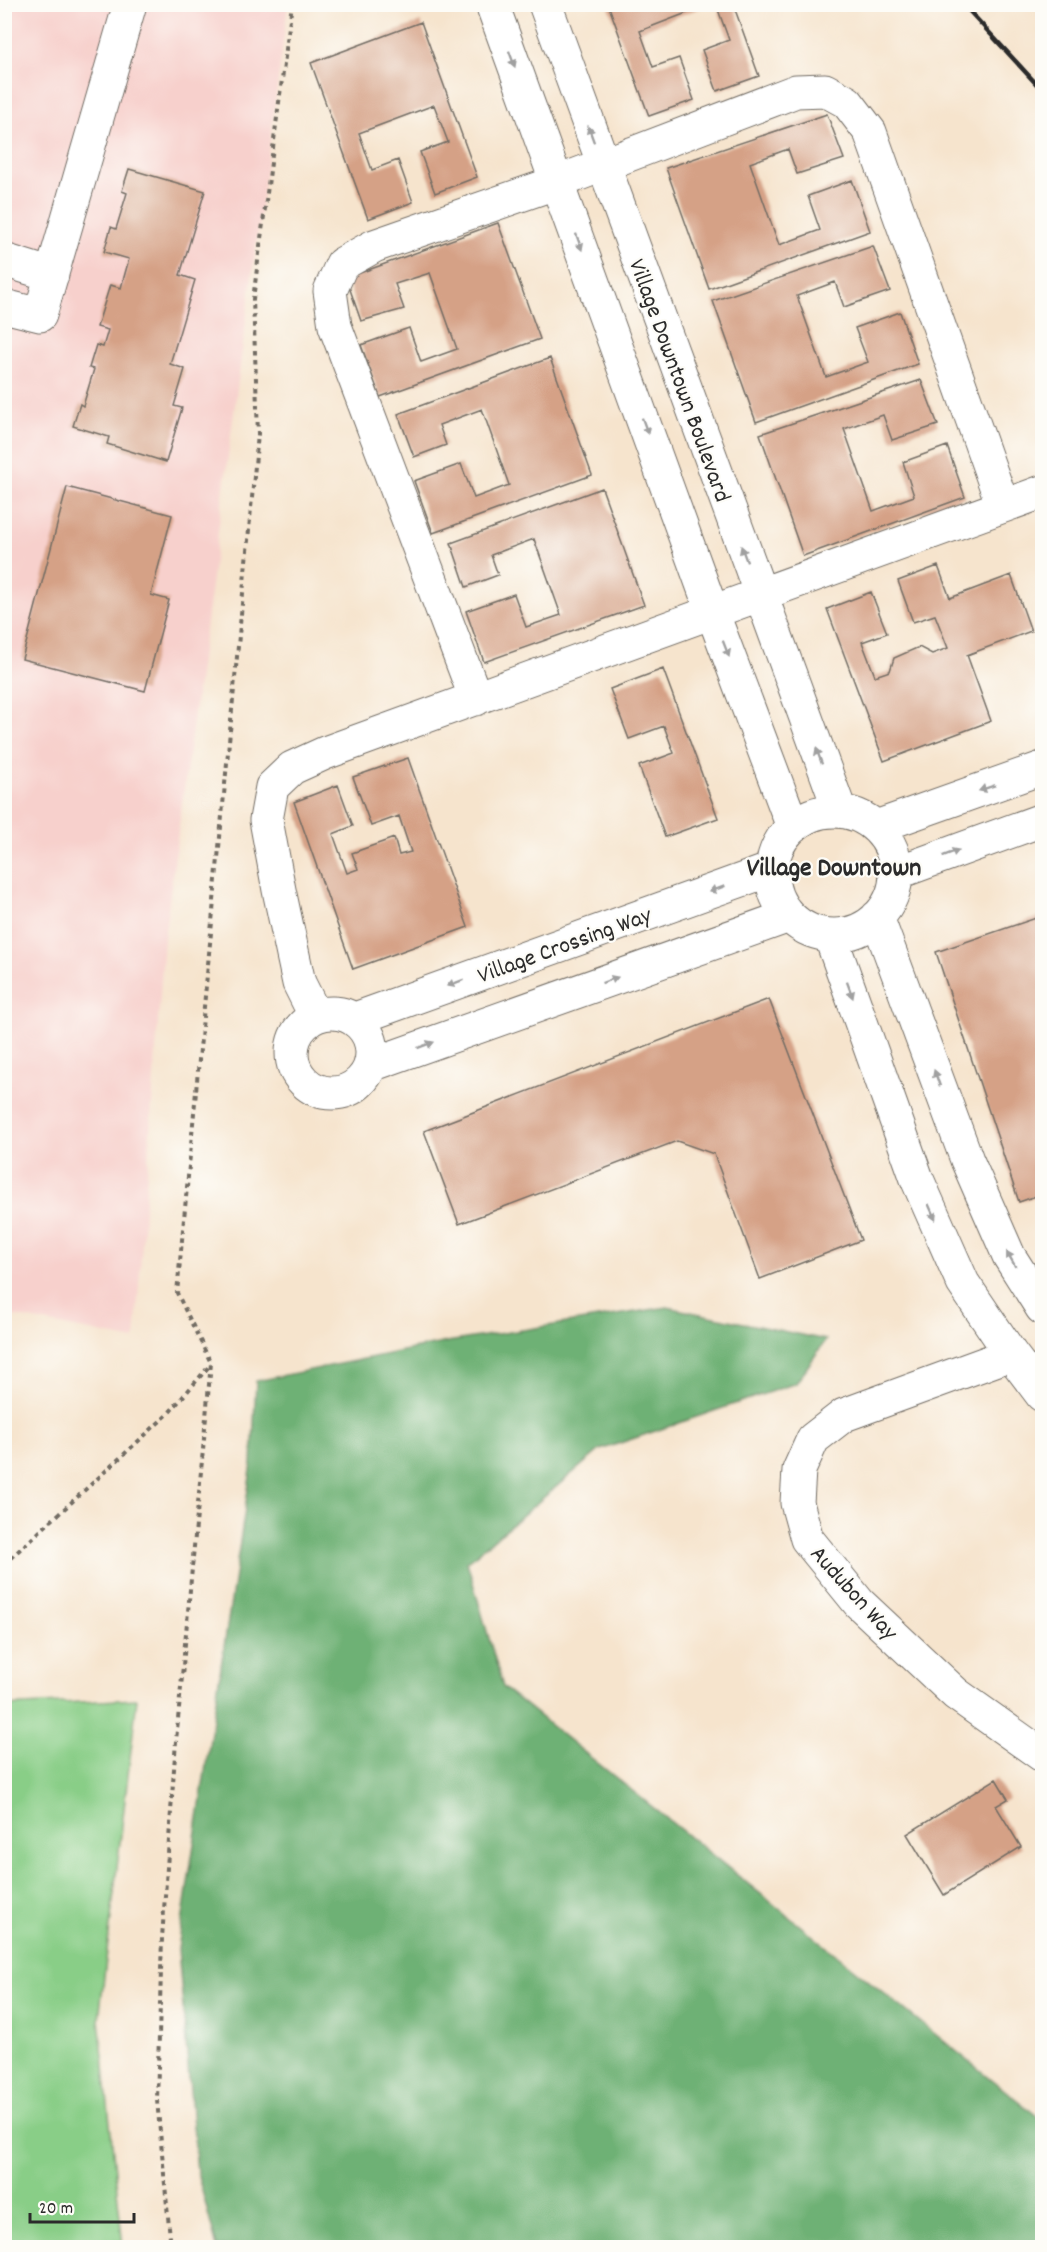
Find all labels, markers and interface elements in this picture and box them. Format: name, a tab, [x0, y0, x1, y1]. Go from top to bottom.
one-way arrow	[508, 51, 518, 69]
one-way arrow	[586, 125, 596, 143]
one-way arrow	[575, 234, 585, 252]
street label: Village Downtown Boulevard	[618, 255, 738, 507]
one-way arrow	[641, 417, 651, 435]
one-way arrow	[739, 545, 749, 563]
one-way arrow	[722, 640, 731, 658]
one-way arrow	[814, 747, 824, 765]
one-way arrow	[978, 783, 996, 793]
one-way arrow	[942, 847, 960, 857]
district label: Village Downtown	[747, 851, 921, 888]
one-way arrow	[708, 884, 726, 894]
street label: Village Crossing Way	[473, 899, 658, 994]
one-way arrow	[601, 974, 619, 984]
one-way arrow	[445, 978, 463, 988]
one-way arrow	[845, 981, 855, 999]
one-way arrow	[418, 1040, 436, 1050]
one-way arrow	[931, 1069, 941, 1087]
one-way arrow	[928, 1203, 937, 1221]
one-way arrow	[1006, 1250, 1016, 1267]
street label: Audubon Way	[801, 1539, 906, 1650]
scale bar	[30, 2186, 134, 2224]
text: 20 m	[39, 2197, 73, 2222]

